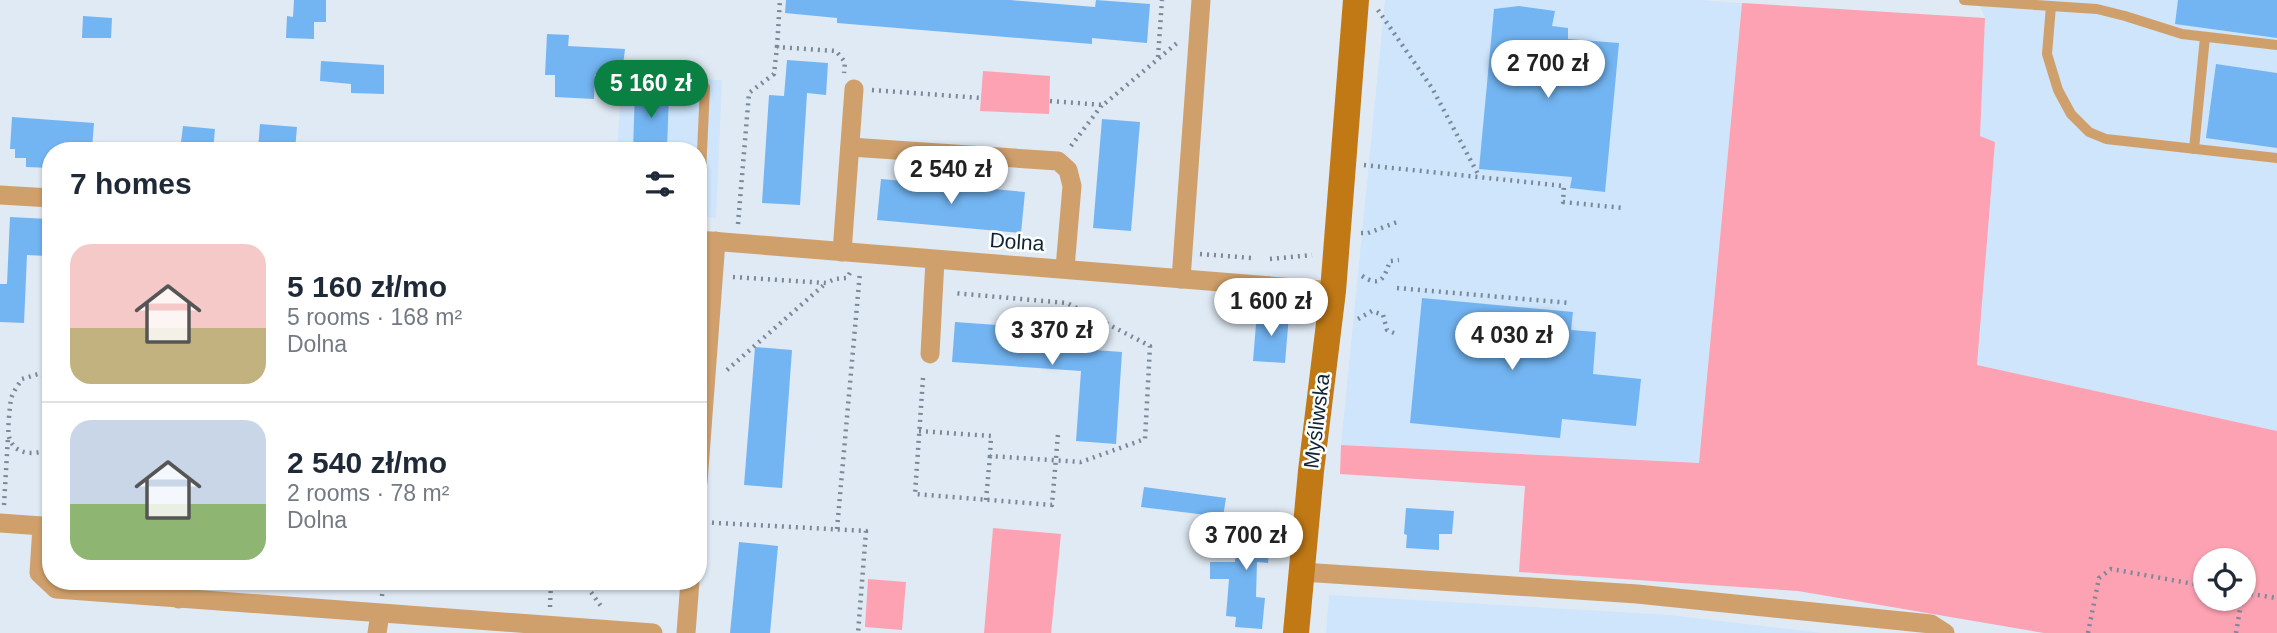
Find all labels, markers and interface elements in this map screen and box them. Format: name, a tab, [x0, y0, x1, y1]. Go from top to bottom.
pin: 2 700 zł	[1476, 41, 1620, 100]
text: 2 700 zł	[1507, 50, 1589, 76]
pin: 5 160 zł	[579, 60, 723, 120]
text: 5 160 zł	[610, 70, 692, 96]
pin: 2 540 zł	[879, 146, 1023, 206]
text: 2 540 zł	[910, 156, 992, 182]
icon: filters	[641, 165, 679, 203]
text: 7 homes	[70, 167, 192, 200]
street label: Dolna	[989, 228, 1046, 255]
text: 5 160 zł/mo	[287, 270, 447, 303]
icon: home	[126, 272, 210, 356]
pin: 1 600 zł	[1199, 278, 1343, 338]
text: 1 600 zł	[1230, 288, 1312, 314]
text: 5 rooms · 168 m²	[287, 304, 462, 330]
pin: 3 370 zł	[980, 308, 1124, 367]
pin: 4 030 zł	[1440, 312, 1584, 372]
text: 3 370 zł	[1011, 317, 1093, 343]
text: 4 030 zł	[1471, 322, 1553, 348]
text: Dolna	[287, 331, 347, 357]
street label: Myśliwska	[1299, 372, 1334, 470]
text: 2 540 zł/mo	[287, 446, 447, 479]
icon: home	[126, 448, 210, 532]
text: 2 rooms · 78 m²	[287, 480, 449, 506]
text: Dolna	[287, 507, 347, 533]
pin: 3 700 zł	[1174, 512, 1318, 572]
text: 3 700 zł	[1205, 522, 1287, 548]
map controls	[2193, 548, 2256, 611]
button: locate	[2193, 548, 2256, 611]

